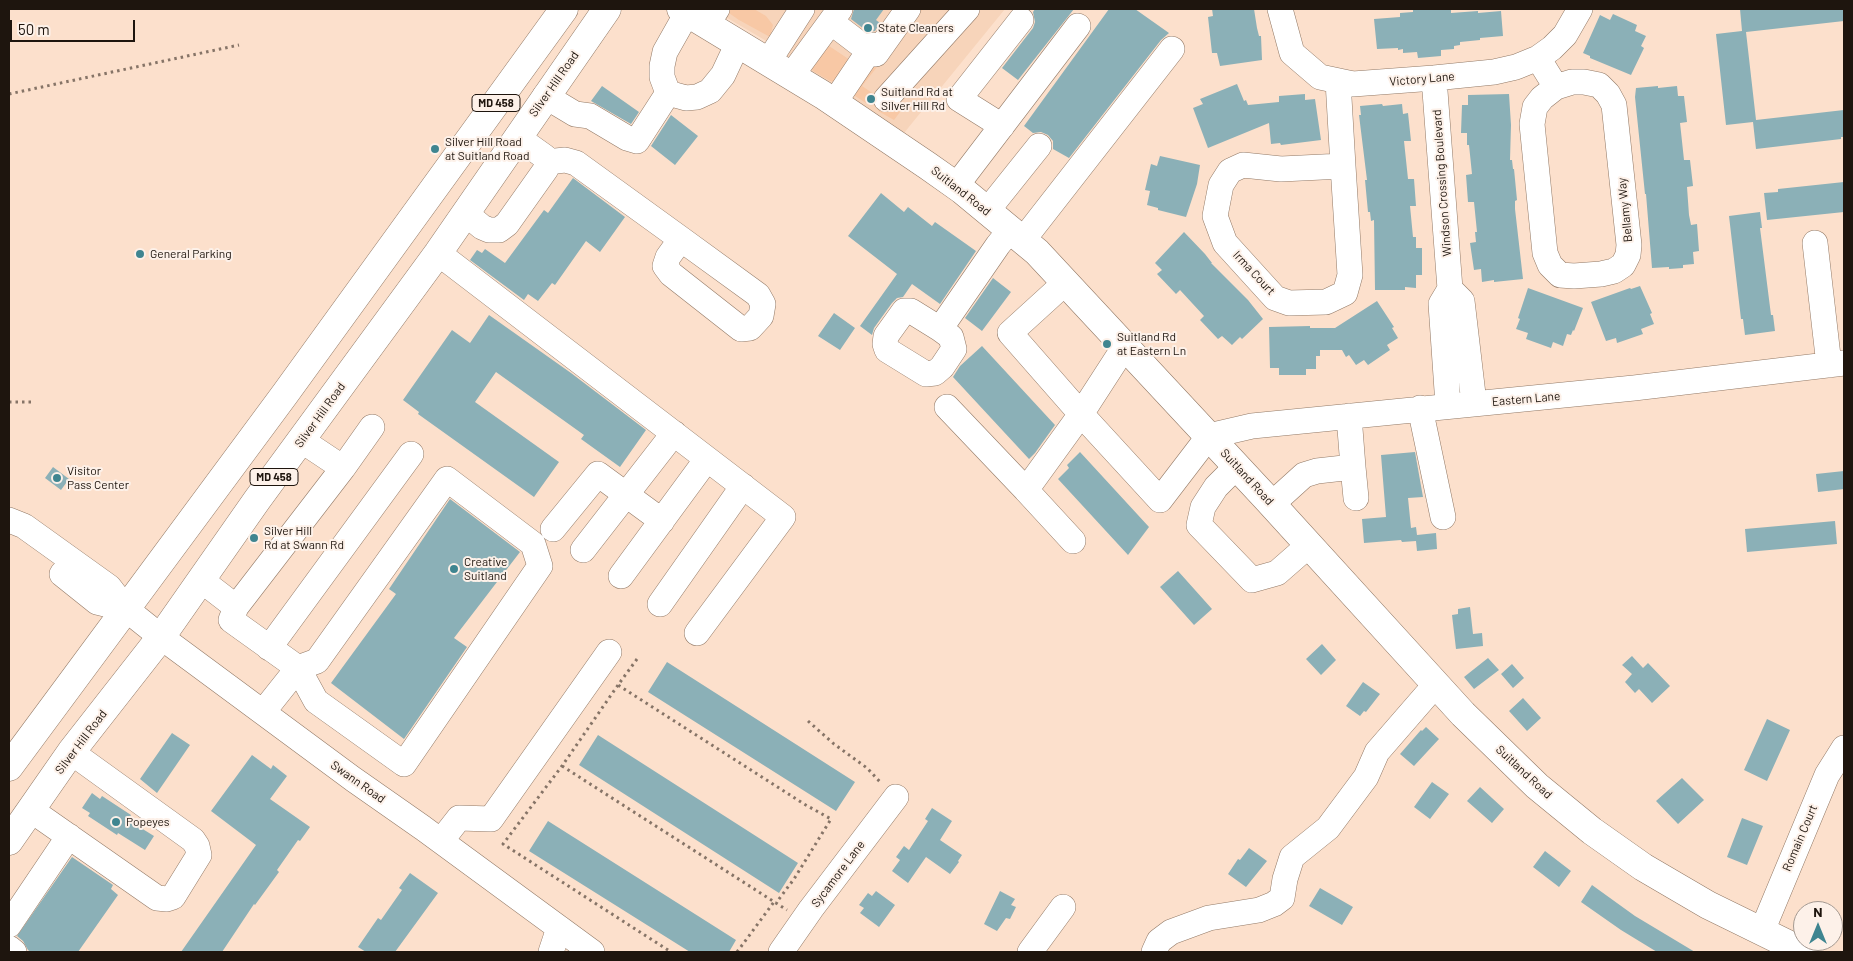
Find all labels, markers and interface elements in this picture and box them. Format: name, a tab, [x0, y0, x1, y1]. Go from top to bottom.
scale bar	[12, 10, 138, 42]
text: 50 m	[18, 20, 50, 38]
place label: State Cleaners	[878, 21, 954, 35]
marker: State Cleaners	[862, 22, 874, 34]
street label: Silver Hill Road	[526, 48, 582, 120]
street label: Victory Lane	[1389, 69, 1455, 89]
place label: Suitland Rd at Silver Hill Rd	[881, 85, 953, 113]
marker: Suitland Rd at Silver Hill Rd	[865, 93, 877, 105]
road number: MD 458	[472, 95, 520, 112]
street label: Windson Crossing Boulevard	[1430, 109, 1454, 257]
place label: Silver Hill Road at Suitland Road	[445, 135, 529, 163]
marker: Silver Hill Road at Suitland Road	[429, 143, 441, 155]
street label: Suitland Road	[928, 163, 994, 219]
street label: Bellamy Way	[1614, 177, 1636, 243]
place label: General Parking	[150, 247, 232, 261]
marker: General Parking	[134, 248, 146, 260]
street label: Irma Court	[1230, 248, 1278, 298]
place label: Suitland Rd at Eastern Ln	[1117, 330, 1186, 358]
marker: Suitland Rd at Eastern Ln	[1101, 338, 1113, 350]
street label: Silver Hill Road	[292, 380, 348, 450]
street label: Eastern Lane	[1491, 389, 1561, 409]
street label: Suitland Road	[1217, 446, 1277, 508]
place label: Visitor Pass Center	[67, 464, 129, 492]
road number: MD 458	[250, 468, 298, 486]
marker: Visitor Pass Center	[51, 472, 63, 484]
place label: Silver Hill Rd at Swann Rd	[264, 524, 344, 552]
marker: Silver Hill Rd at Swann Rd	[248, 532, 260, 544]
place label: Creative Suitland	[464, 555, 507, 583]
marker: Creative Suitland	[448, 563, 460, 575]
street label: Silver Hill Road	[52, 707, 110, 777]
street label: Suitland Road	[1493, 742, 1555, 802]
street label: Swann Road	[328, 758, 388, 806]
street label: Romain Court	[1780, 803, 1820, 873]
place label: Popeyes	[126, 815, 170, 829]
marker: Popeyes	[110, 816, 122, 828]
street label: Sycamore Lane	[808, 838, 868, 910]
north arrow	[1793, 901, 1843, 951]
text: N	[1813, 903, 1823, 920]

